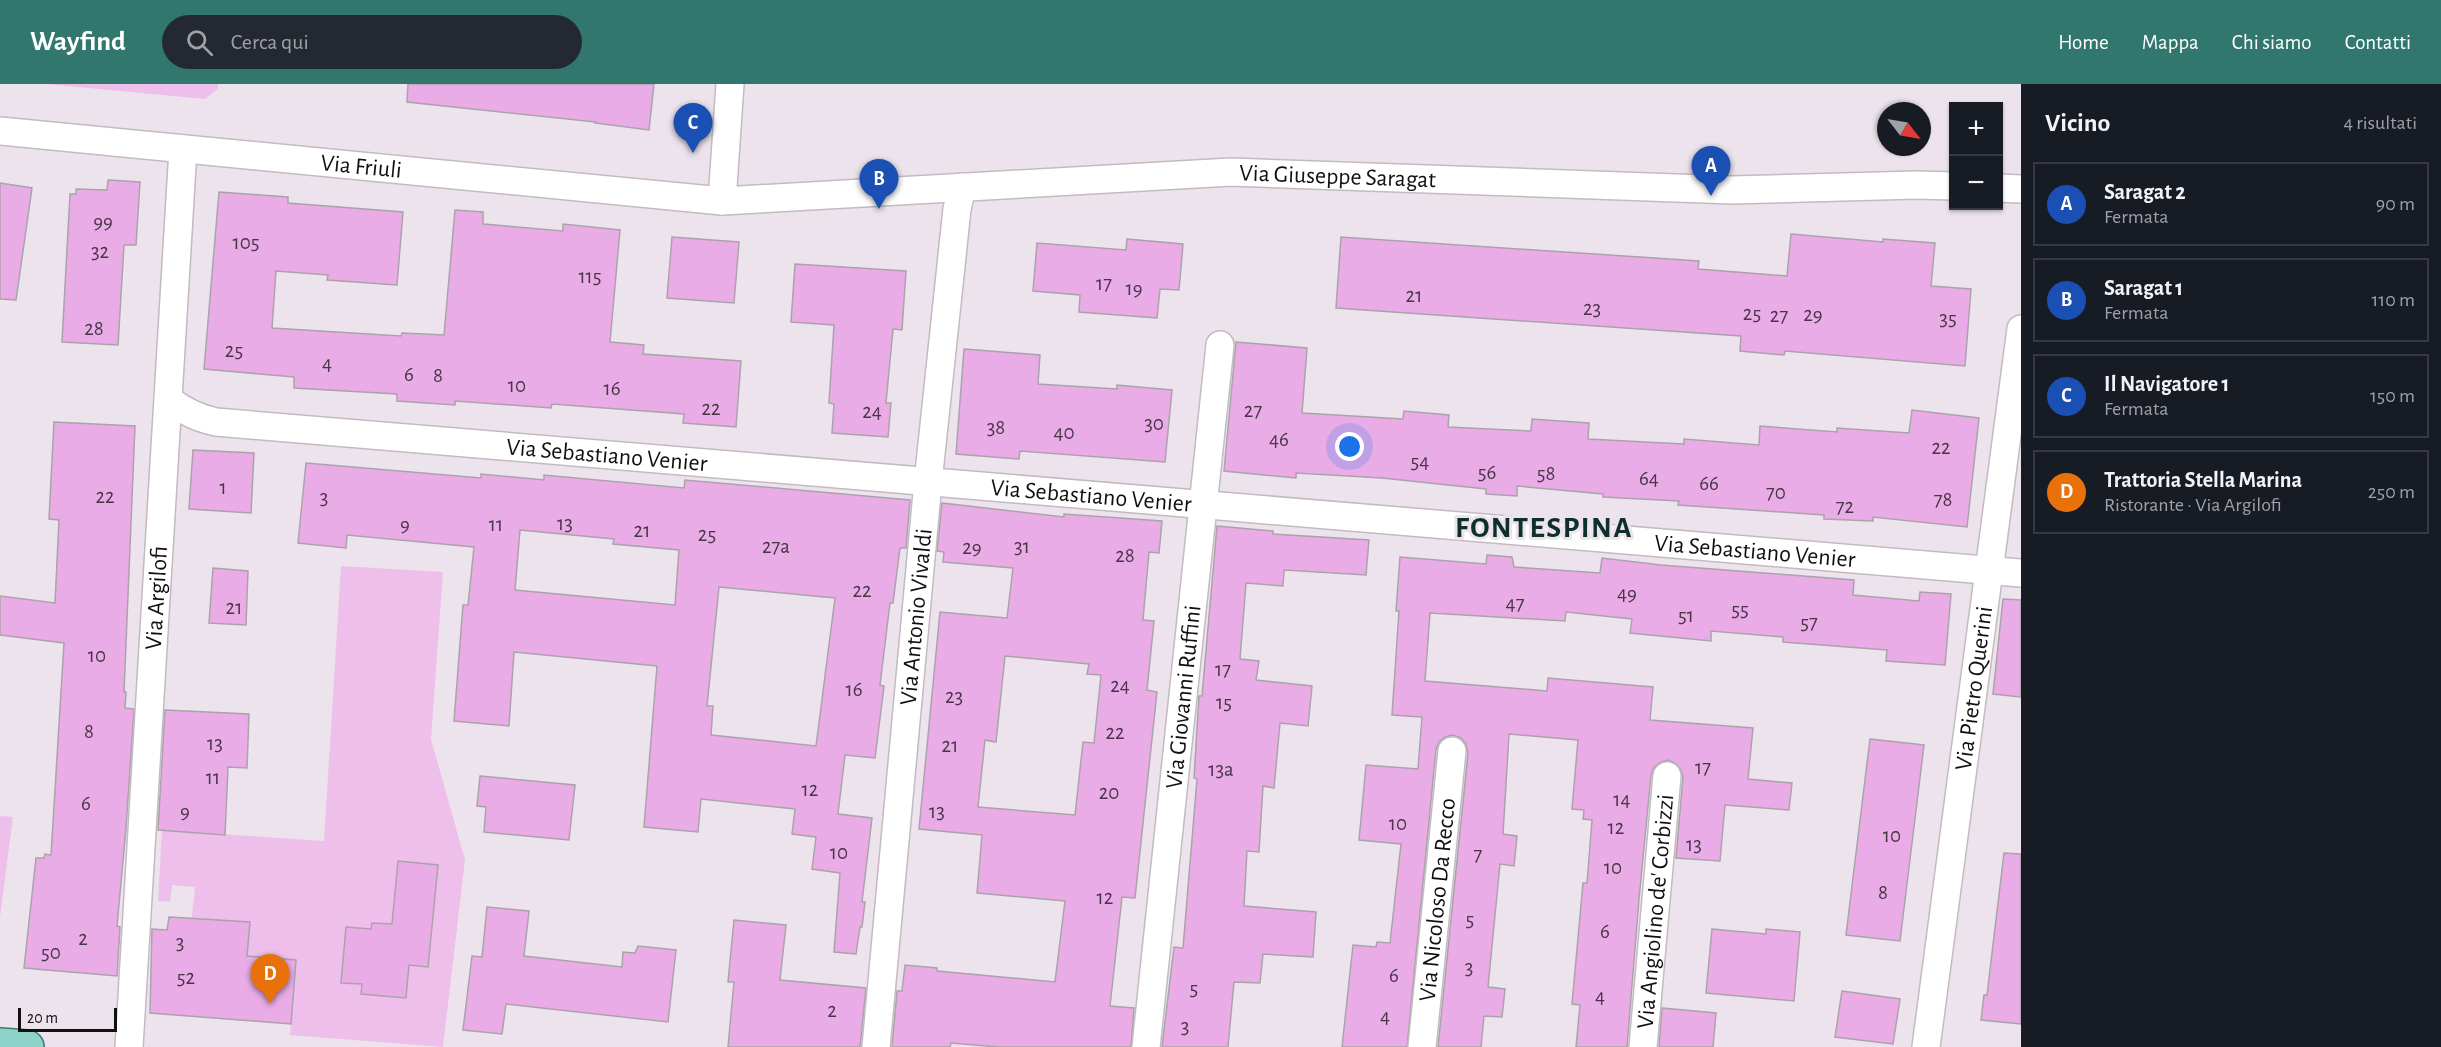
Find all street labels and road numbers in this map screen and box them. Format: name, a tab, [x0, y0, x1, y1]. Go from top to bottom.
street label: Via Friuli	[319, 151, 403, 183]
street label: Via Giuseppe Saragat	[1239, 161, 1437, 192]
street label: Via Sebastiano Venier	[505, 435, 709, 476]
street label: Via Sebastiano Venier	[990, 476, 1193, 517]
street label: Via Antonio Vivaldi	[896, 527, 937, 706]
street label: Via Sebastiano Venier	[1653, 531, 1857, 572]
street label: Via Argilofi	[142, 545, 172, 650]
street label: Via Giovanni Ruffini	[1162, 604, 1206, 790]
street label: Via Pietro Querini	[1952, 605, 1997, 772]
street label: Via Angiolino de' Corbizzi	[1634, 793, 1678, 1030]
street label: Via Nicoloso Da Recco	[1416, 797, 1460, 1003]

